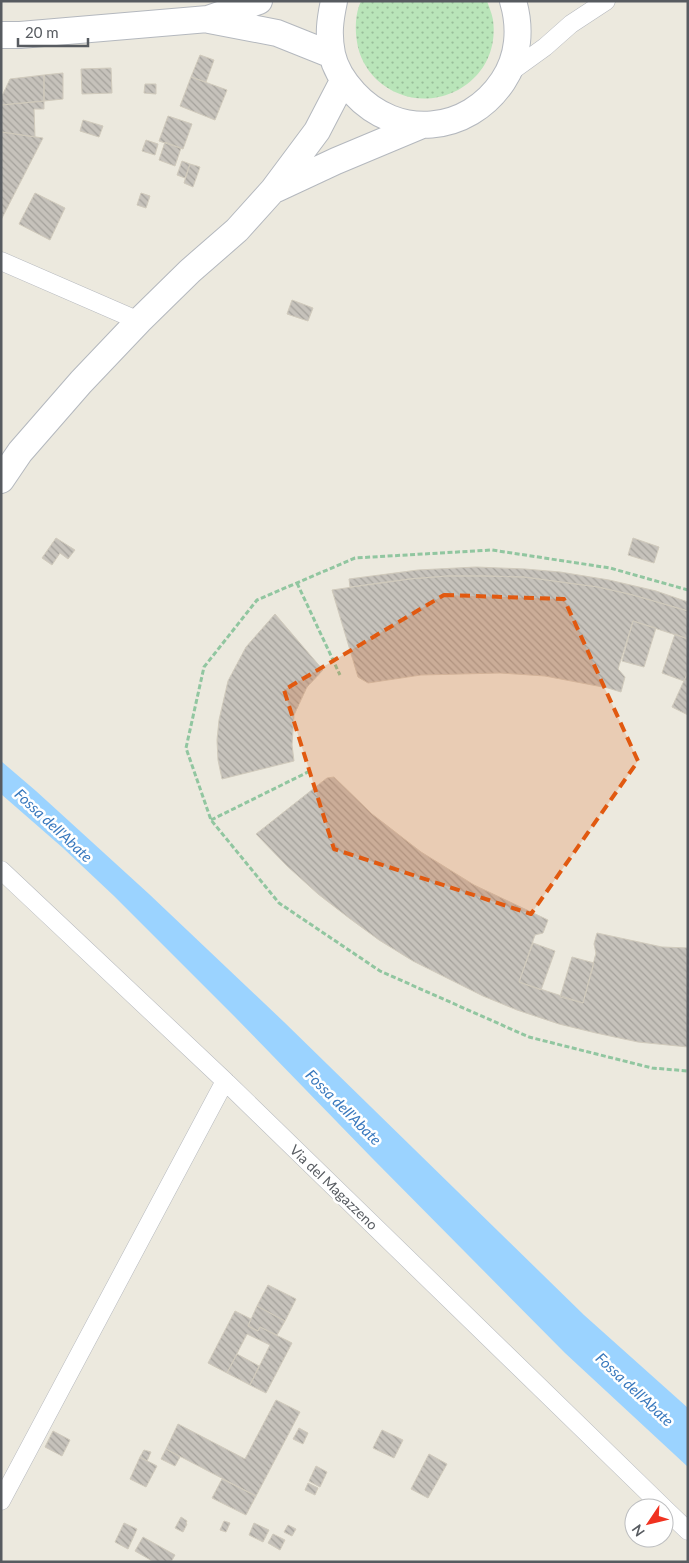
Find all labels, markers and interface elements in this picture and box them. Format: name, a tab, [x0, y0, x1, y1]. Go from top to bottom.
scale bar	[18, 15, 88, 47]
text: 20 m	[25, 23, 59, 41]
water label: Fossa dell'Abate	[11, 784, 97, 866]
water label: Fossa dell'Abate	[302, 1065, 386, 1149]
street label: Via del Magazzeno	[287, 1141, 381, 1233]
water label: Fossa dell'Abate	[592, 1348, 678, 1430]
north arrow	[624, 1498, 674, 1548]
text: N	[628, 1521, 648, 1540]

